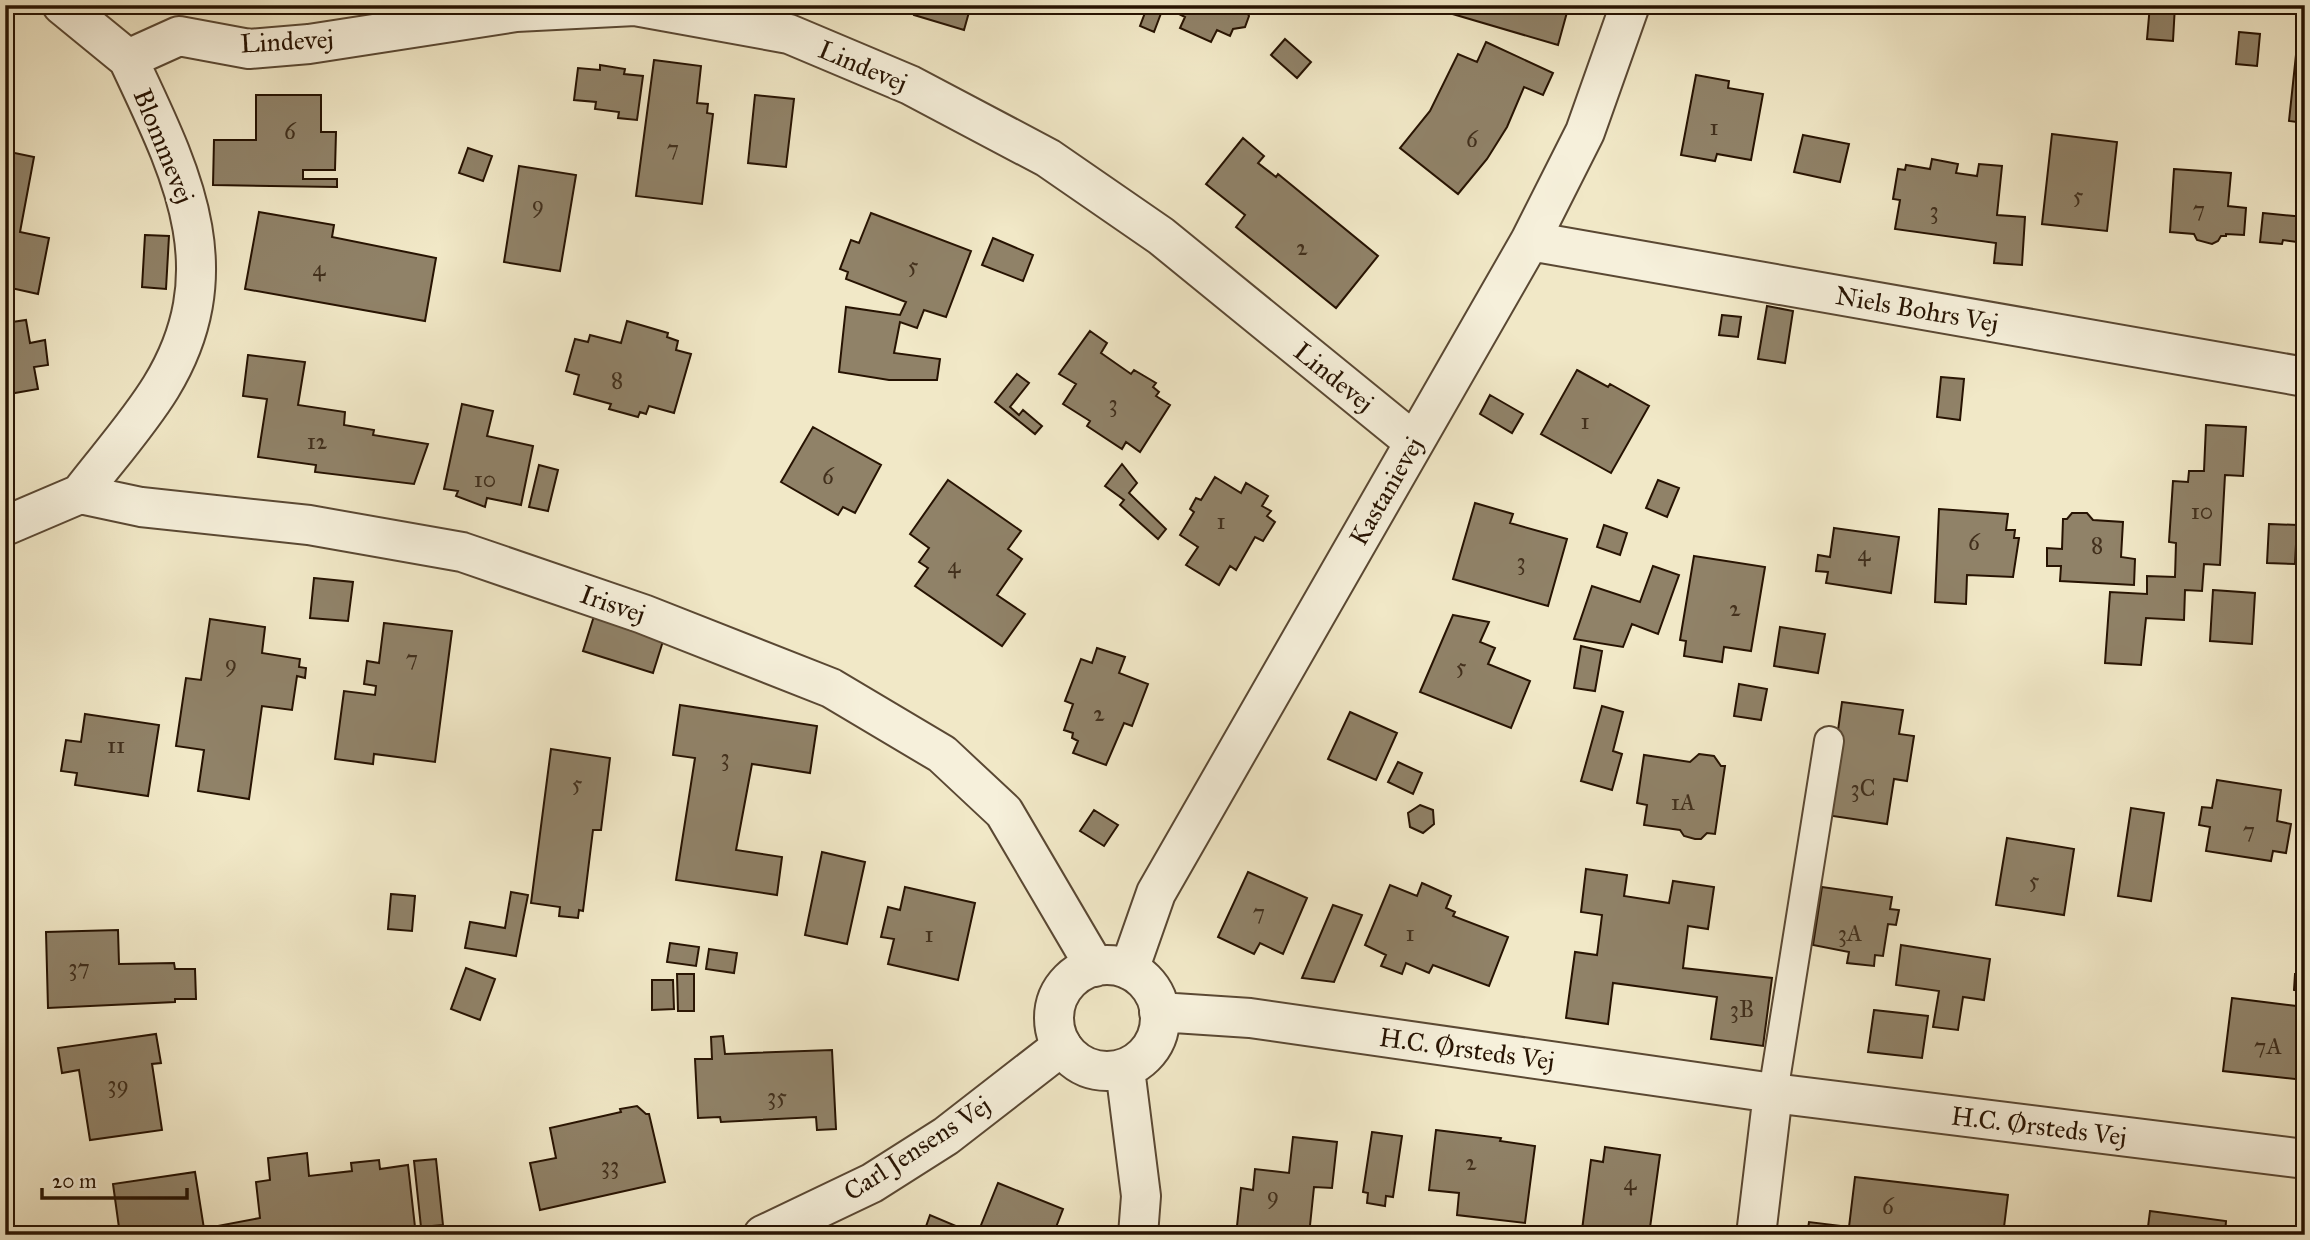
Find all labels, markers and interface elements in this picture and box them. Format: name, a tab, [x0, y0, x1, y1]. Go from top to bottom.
street label: Lindevej	[239, 23, 335, 59]
street label: Lindevej	[814, 33, 912, 99]
street label: Blommevej	[127, 84, 201, 208]
house number: 1	[1709, 113, 1719, 141]
house number: 6	[284, 117, 297, 145]
house number: 6	[1466, 125, 1479, 153]
house number: 7	[667, 134, 679, 162]
house number: 5	[2073, 181, 2084, 209]
house number: 9	[532, 190, 544, 218]
house number: 7	[2193, 195, 2205, 223]
house number: 3	[1929, 196, 1939, 224]
house number: 2	[1296, 233, 1308, 261]
house number: 5	[908, 251, 919, 279]
house number: 4	[313, 254, 327, 282]
street label: Niels Bohrs Vej	[1833, 279, 2001, 339]
street label: Lindevej	[1288, 335, 1380, 419]
house number: 8	[611, 366, 623, 394]
house number: 3	[1108, 389, 1118, 417]
house number: 1	[1580, 407, 1590, 435]
house number: 12	[307, 427, 328, 455]
street label: Kastanievej	[1342, 431, 1430, 551]
house number: 6	[822, 462, 835, 490]
house number: 10	[474, 465, 496, 493]
house number: 10	[2191, 497, 2213, 525]
house number: 1	[1216, 507, 1226, 535]
house number: 6	[1968, 528, 1981, 556]
house number: 8	[2091, 531, 2103, 559]
house number: 4	[1858, 539, 1872, 567]
house number: 3	[1516, 547, 1526, 575]
house number: 4	[948, 551, 962, 579]
street label: Irisvej	[576, 578, 650, 630]
house number: 2	[1729, 594, 1741, 622]
house number: 7	[406, 644, 418, 672]
house number: 9	[225, 649, 237, 677]
house number: 5	[1456, 652, 1467, 680]
house number: 2	[1093, 699, 1105, 727]
house number: 11	[107, 731, 125, 759]
house number: 3	[720, 743, 730, 771]
house number: 5	[572, 769, 583, 797]
house number: 3C	[1851, 774, 1875, 802]
house number: 1A	[1671, 788, 1696, 816]
house number: 7	[2243, 816, 2255, 844]
house number: 5	[2029, 866, 2040, 894]
house number: 7	[1253, 898, 1265, 926]
house number: 1	[1405, 919, 1415, 947]
house number: 3A	[1838, 919, 1863, 947]
house number: 1	[924, 920, 934, 948]
house number: 37	[68, 953, 90, 981]
house number: 3B	[1730, 995, 1754, 1023]
street label: H.C. Ørsteds Vej	[1377, 1021, 1557, 1077]
house number: 7A	[2254, 1032, 2282, 1060]
house number: 39	[107, 1070, 129, 1098]
house number: 35	[767, 1082, 787, 1110]
street label: Carl Jensens Vej	[838, 1089, 996, 1207]
street label: H.C. Ørsteds Vej	[1949, 1099, 2129, 1153]
house number: 2	[1465, 1148, 1477, 1176]
house number: 33	[601, 1151, 619, 1179]
scale bar	[42, 1156, 187, 1200]
text: 20 m	[52, 1168, 97, 1194]
house number: 4	[1624, 1168, 1638, 1196]
house number: 9	[1267, 1181, 1279, 1209]
house number: 6	[1882, 1192, 1895, 1220]

